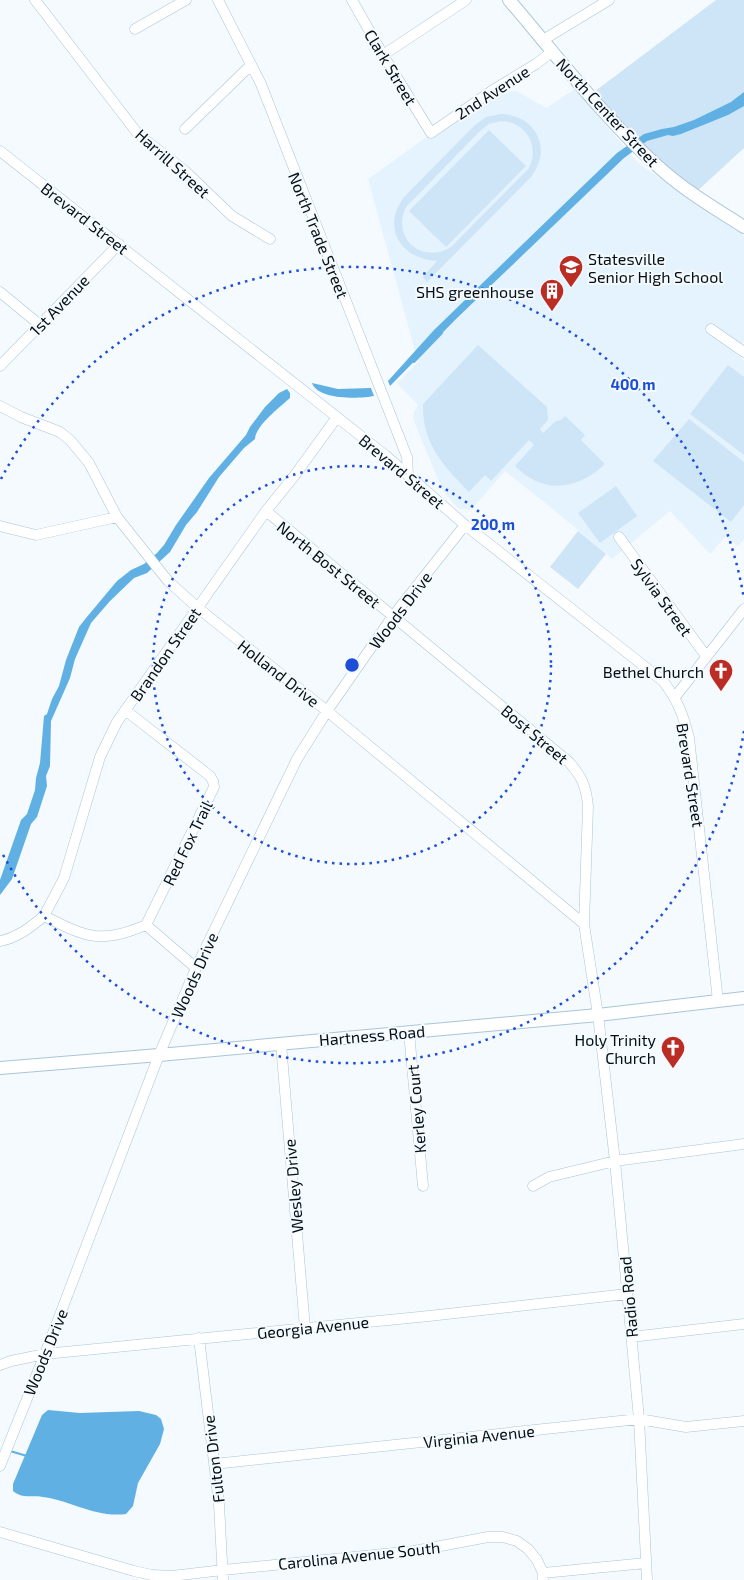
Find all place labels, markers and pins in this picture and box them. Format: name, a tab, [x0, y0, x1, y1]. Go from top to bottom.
place label: Statesville Senior High School	[588, 249, 723, 286]
school or university icon: Statesville Senior High School	[558, 254, 584, 288]
building icon: SHS greenhouse	[539, 278, 565, 312]
place label: SHS greenhouse	[416, 282, 534, 301]
centre of rings	[343, 656, 361, 674]
church icon: Bethel Church	[708, 658, 734, 692]
place label: Bethel Church	[603, 662, 704, 681]
place label: Holy Trinity Church	[574, 1030, 657, 1067]
church icon: Holy Trinity Church	[660, 1035, 686, 1069]

